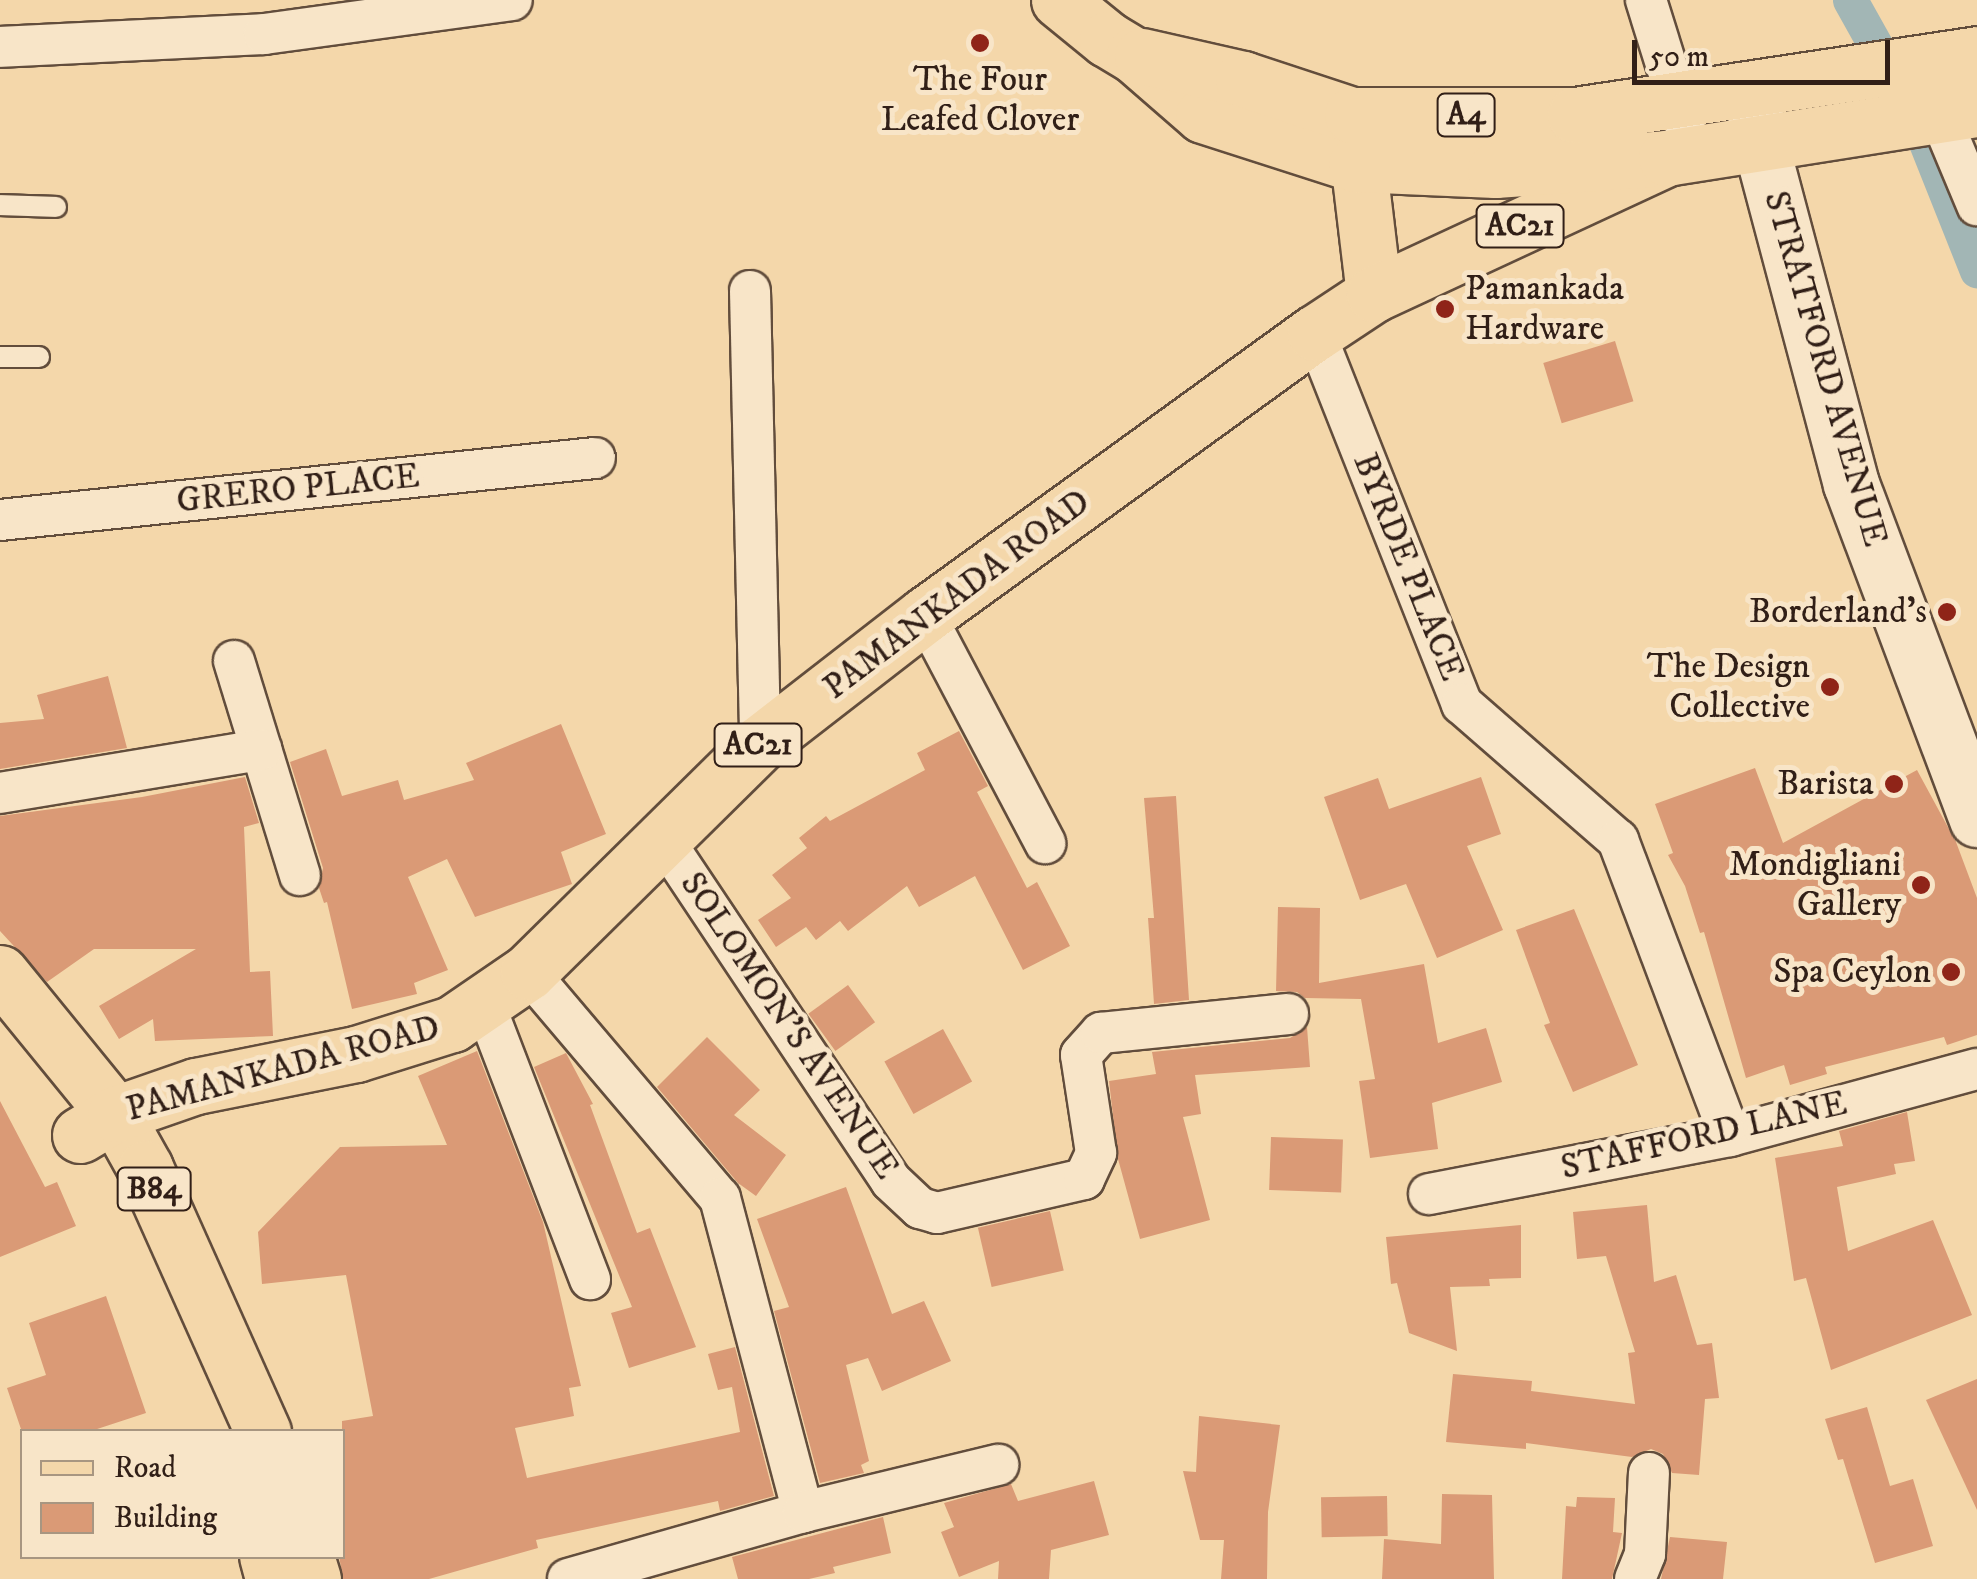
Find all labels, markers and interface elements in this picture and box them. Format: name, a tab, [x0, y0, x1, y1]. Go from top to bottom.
scale bar	[1637, 20, 1894, 82]
marker: The Four Leafed Clover	[969, 32, 991, 54]
text: 50 m	[1649, 39, 1709, 76]
place label: The Four Leafed Clover	[881, 59, 1079, 141]
road number: A4	[1436, 88, 1496, 142]
street label: STRATFORD AVENUE	[1754, 187, 1896, 551]
road number: AC21	[1475, 199, 1565, 253]
place label: Pamankada Hardware	[1465, 268, 1624, 350]
marker: Pamankada Hardware	[1434, 298, 1456, 320]
street label: BYRDE PLACE	[1343, 447, 1473, 687]
street label: GRERO PLACE	[174, 455, 422, 523]
street label: PAMANKADA ROAD	[815, 481, 1099, 709]
place label: Borderland's	[1749, 591, 1927, 633]
marker: Borderland's	[1936, 601, 1958, 623]
place label: The Design Collective	[1647, 646, 1810, 728]
marker: The Design Collective	[1819, 676, 1841, 698]
road number: AC21	[713, 718, 803, 772]
place label: Barista	[1777, 763, 1874, 805]
marker: Barista	[1883, 773, 1905, 795]
place label: Mondigliani Gallery	[1729, 844, 1901, 926]
street label: SOLOMON'S AVENUE	[671, 865, 907, 1187]
marker: Mondigliani Gallery	[1910, 874, 1932, 896]
place label: Spa Ceylon	[1773, 951, 1931, 993]
marker: Spa Ceylon	[1940, 961, 1962, 983]
street label: PAMANKADA ROAD	[122, 1007, 444, 1131]
street label: STAFFORD LANE	[1557, 1083, 1851, 1189]
road number: B84	[116, 1162, 192, 1216]
legend	[20, 1429, 345, 1559]
text: Road	[114, 1450, 176, 1487]
text: Building	[114, 1500, 217, 1537]

